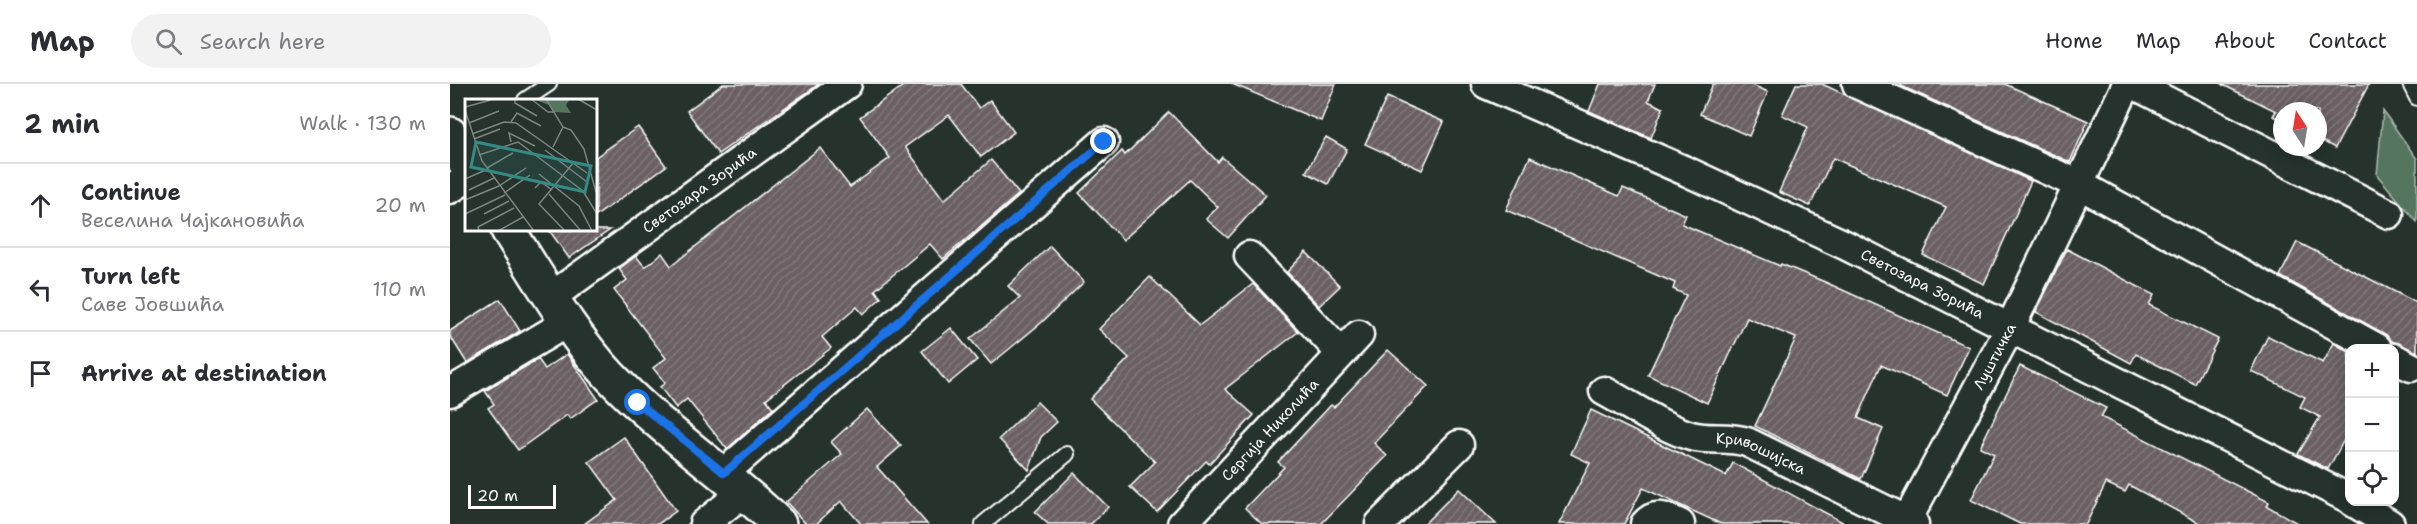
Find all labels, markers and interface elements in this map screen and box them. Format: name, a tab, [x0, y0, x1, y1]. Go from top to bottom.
search box	[131, 14, 551, 68]
text: Map	[30, 22, 95, 60]
icon: search	[152, 25, 185, 58]
text: Search here	[200, 27, 325, 56]
text: Home	[2045, 27, 2103, 55]
text: Map	[2136, 27, 2181, 55]
text: About	[2214, 27, 2275, 55]
text: Contact	[2308, 27, 2387, 55]
inset map	[465, 99, 597, 231]
north arrow	[2273, 102, 2327, 156]
text: 2 min	[24, 106, 100, 141]
text: Walk · 130 m	[299, 110, 426, 136]
route end	[1090, 128, 1116, 154]
street label: Светозара Зорића	[639, 142, 761, 238]
text: Continue	[81, 178, 181, 207]
icon: ahead	[24, 189, 57, 222]
text: 20 m	[375, 192, 426, 218]
text: Веселина Чајкановића	[81, 207, 304, 233]
street label: Светозара Зорића	[1857, 244, 1988, 324]
text: Turn left	[81, 262, 180, 291]
icon: left	[24, 273, 57, 306]
text: 110 m	[372, 276, 426, 302]
text: Саве Јовшића	[81, 291, 224, 317]
street label: Луштичка	[1969, 319, 2021, 393]
map controls	[2345, 344, 2399, 506]
button: +	[2345, 344, 2399, 398]
icon: arrive	[24, 357, 57, 390]
text: Arrive at destination	[81, 359, 327, 388]
street label: Сергија Николића	[1217, 374, 1324, 486]
route start	[624, 389, 650, 415]
button: −	[2345, 398, 2399, 452]
street label: Кривошијска	[1716, 429, 1810, 480]
button: locate	[2345, 452, 2399, 506]
scale bar	[468, 482, 556, 510]
text: 20 m	[477, 485, 518, 506]

